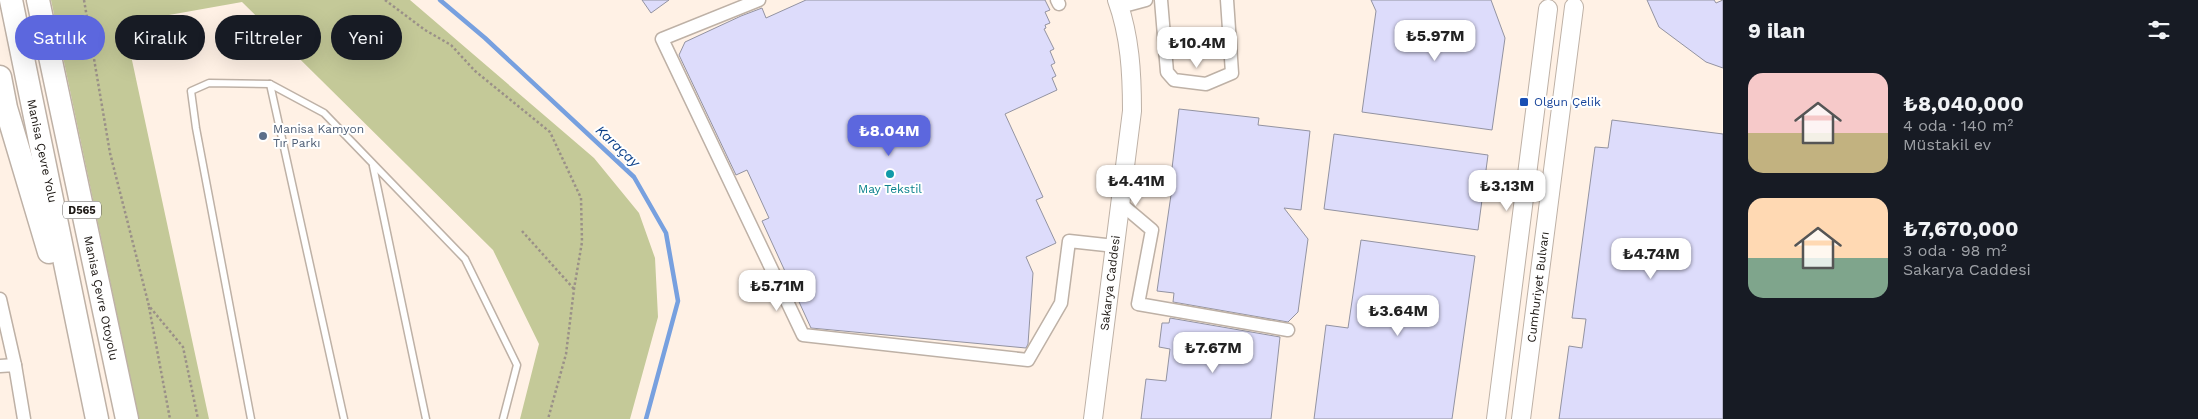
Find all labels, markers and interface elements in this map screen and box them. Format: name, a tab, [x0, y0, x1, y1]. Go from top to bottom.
chip: Satılık	[15, 15, 105, 60]
chip: Kiralık	[115, 15, 205, 60]
chip: Filtreler	[215, 15, 321, 60]
chip: Yeni	[331, 15, 402, 60]
icon: filters	[2145, 16, 2173, 44]
text: 9 ilan	[1748, 18, 1805, 43]
pin: ₺5.97M	[1394, 20, 1476, 62]
text: ₺5.97M	[1405, 26, 1465, 45]
pin: ₺10.4M	[1156, 27, 1238, 69]
text: ₺10.4M	[1168, 33, 1226, 52]
text: ₺8,040,000	[1903, 91, 2024, 116]
icon: home	[1788, 93, 1848, 153]
place label: Olgun Çelik	[1534, 95, 1601, 109]
marker: Olgun Çelik	[1518, 96, 1530, 108]
street label: Manisa Çevre Yolu	[24, 98, 60, 204]
pin: ₺8.04M	[848, 114, 930, 157]
text: 4 oda · 140 m²	[1903, 116, 2013, 135]
text: ₺8.04M	[858, 121, 920, 140]
place label: Manisa Kamyon Tır Parkı	[273, 122, 364, 150]
water label: Karaçay	[593, 122, 644, 171]
marker: Manisa Kamyon Tır Parkı	[257, 130, 269, 142]
text: Müstakil ev	[1903, 135, 1991, 154]
pin: ₺4.41M	[1095, 164, 1177, 207]
marker: May Tekstil	[884, 168, 896, 180]
pin: ₺3.13M	[1466, 170, 1548, 212]
text: ₺4.41M	[1107, 171, 1165, 190]
text: ₺3.13M	[1480, 176, 1534, 195]
place label: May Tekstil	[858, 182, 922, 196]
road number: D565	[63, 202, 101, 218]
text: ₺7,670,000	[1903, 216, 2019, 241]
icon: home	[1788, 218, 1848, 278]
street label: Cumhuriyet Bulvarı	[1524, 231, 1552, 343]
street label: Manisa Çevre Otoyolu	[81, 234, 121, 362]
street label: Sakarya Caddesi	[1097, 235, 1123, 331]
pin: ₺4.74M	[1610, 238, 1692, 280]
text: 3 oda · 98 m²	[1903, 241, 2007, 260]
text: ₺4.74M	[1622, 244, 1680, 263]
text: Sakarya Caddesi	[1903, 260, 2031, 279]
pin: ₺5.71M	[736, 270, 818, 312]
text: ₺5.71M	[750, 276, 804, 295]
pin: ₺3.64M	[1357, 294, 1439, 337]
text: ₺3.64M	[1368, 301, 1428, 320]
pin: ₺7.67M	[1172, 332, 1254, 374]
text: ₺7.67M	[1184, 338, 1242, 357]

